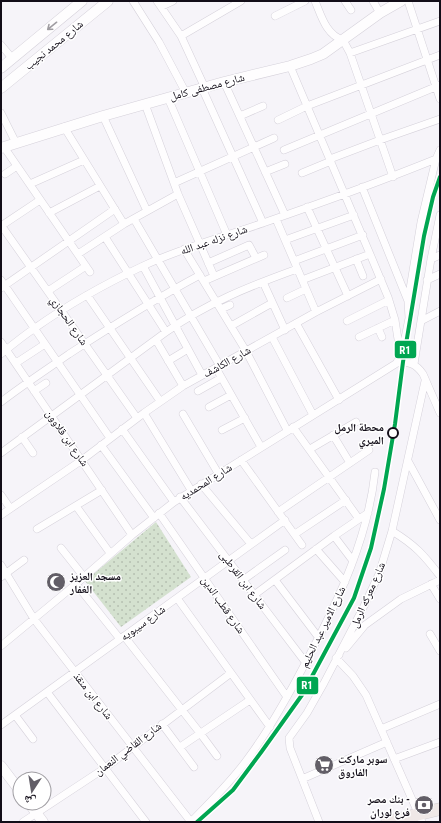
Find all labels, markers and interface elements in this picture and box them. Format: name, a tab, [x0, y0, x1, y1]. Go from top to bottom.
street label: شارع محمد نجيب	[22, 17, 86, 73]
one-way arrow	[47, 21, 57, 30]
street label: شارع مصطفى كامل	[168, 71, 246, 103]
street label: شارع نزله عبد الله	[179, 222, 249, 258]
street label: شارع الحجازي	[46, 294, 91, 349]
line badge: R1	[394, 340, 417, 359]
street label: شارع الكاشف	[201, 344, 253, 380]
text: R1	[399, 344, 411, 357]
street label: شارع ابن قلاوون	[43, 407, 91, 469]
place label: محطة الرمل الميري	[334, 421, 384, 448]
marker: محطة الرمل الميري	[387, 427, 399, 439]
street label: شارع المحمديه	[178, 461, 234, 503]
street label: شارع ابن القرطبى	[217, 548, 269, 612]
street label: شارع معركه الرمل	[348, 560, 388, 630]
place label: مسجد العزيز الغفار	[69, 570, 121, 596]
mosque icon: مسجد العزيز الغفار	[45, 571, 67, 593]
street label: شارع قطب الدين	[199, 574, 247, 636]
street label: شارع الامير عبد الحليم	[298, 584, 349, 670]
street label: شارع سيبويه	[118, 603, 168, 643]
street label: شارع ابن منقذ	[71, 670, 115, 722]
line badge: R1	[296, 676, 319, 695]
text: R1	[301, 679, 313, 692]
street label: شارع القاضي النعمان	[92, 720, 165, 780]
place label: سوبر ماركت الفاروق	[338, 753, 388, 780]
supermarket icon: سوبر ماركت الفاروق	[313, 754, 335, 776]
north arrow	[12, 771, 52, 811]
text: ش	[23, 792, 37, 808]
place label: بنك مصر - فرع لوران	[367, 793, 410, 820]
bank icon: بنك مصر - فرع لوران	[413, 794, 435, 816]

